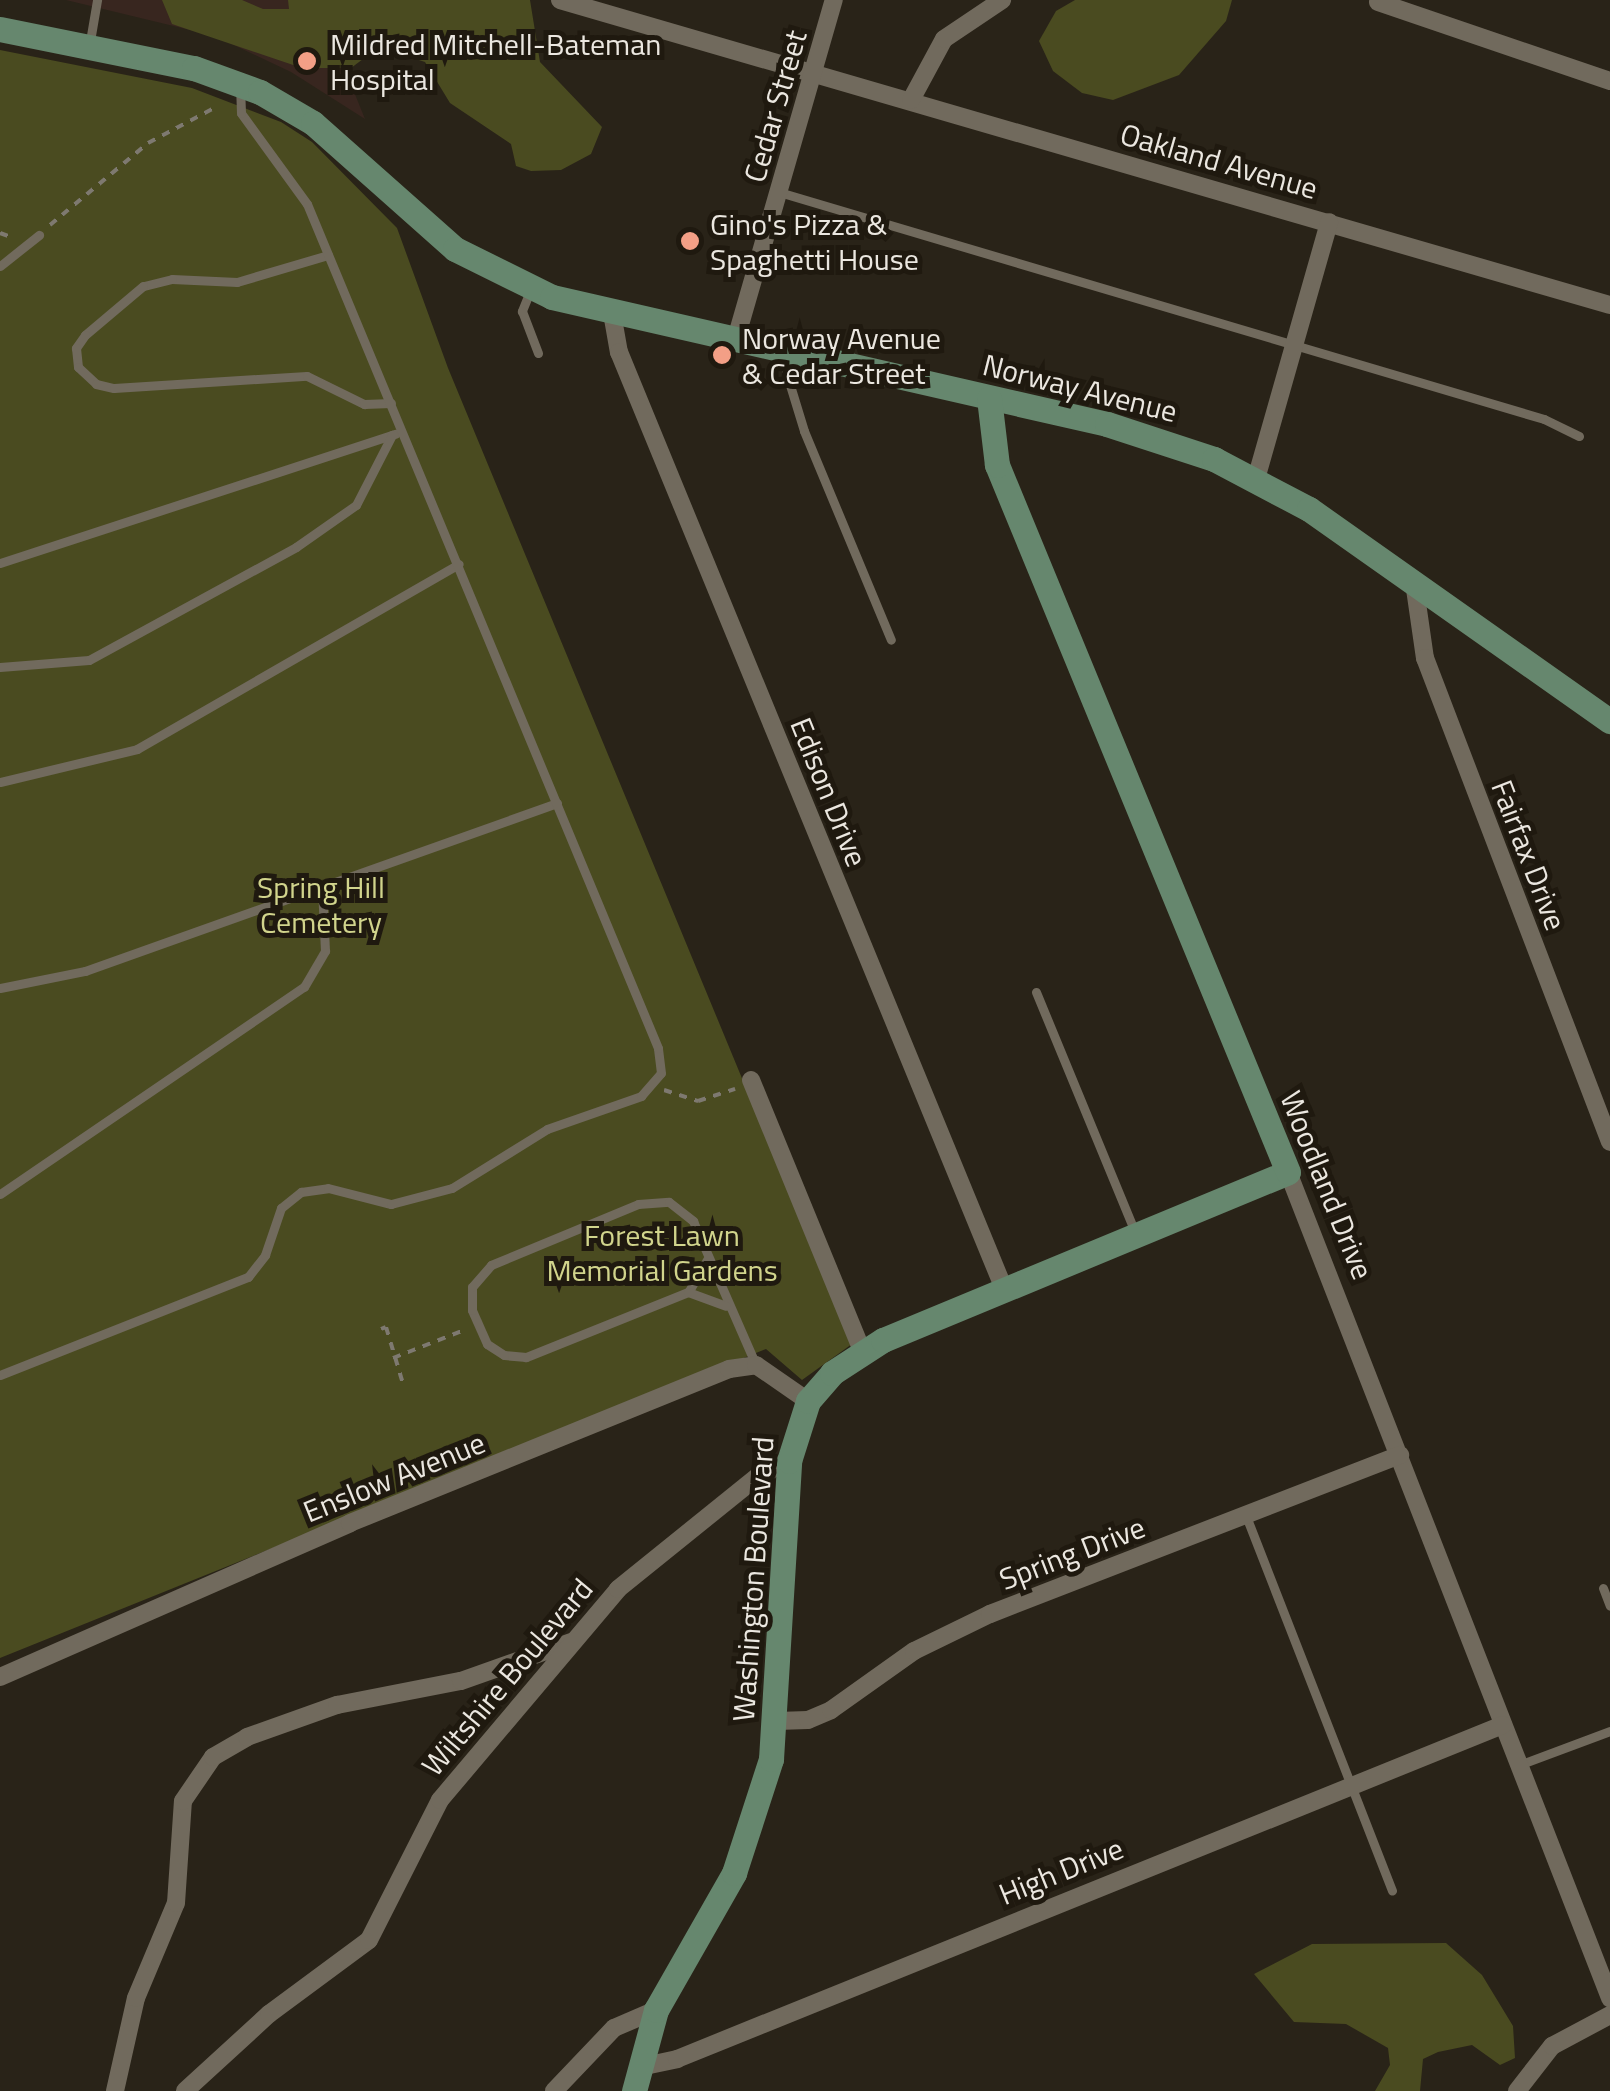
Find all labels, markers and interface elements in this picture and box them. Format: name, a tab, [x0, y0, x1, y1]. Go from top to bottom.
place label: Mildred Mitchell-Bateman Hospital	[330, 26, 661, 96]
street label: Cedar Street	[736, 26, 814, 186]
marker: Mildred Mitchell-Bateman Hospital	[294, 48, 320, 74]
street label: Oakland Avenue	[1116, 116, 1322, 206]
place label: Gino's Pizza & Spaghetti House	[710, 206, 919, 276]
marker: Gino's Pizza & Spaghetti House	[679, 230, 701, 252]
place label: Norway Avenue & Cedar Street	[742, 320, 941, 390]
marker: Norway Avenue & Cedar Street	[711, 344, 733, 366]
street label: Norway Avenue	[979, 346, 1181, 430]
street label: Edison Drive	[783, 713, 875, 871]
street label: Fairfax Drive	[1484, 775, 1574, 935]
park label: Spring Hill Cemetery	[257, 869, 385, 940]
street label: Woodland Drive	[1273, 1086, 1381, 1284]
park label: Forest Lawn Memorial Gardens	[546, 1217, 778, 1288]
street label: Enslow Avenue	[298, 1424, 490, 1530]
street label: Washington Boulevard	[725, 1435, 781, 1723]
street label: Spring Drive	[994, 1509, 1150, 1597]
street label: Wiltshire Boulevard	[414, 1571, 600, 1783]
street label: High Drive	[994, 1830, 1128, 1912]

